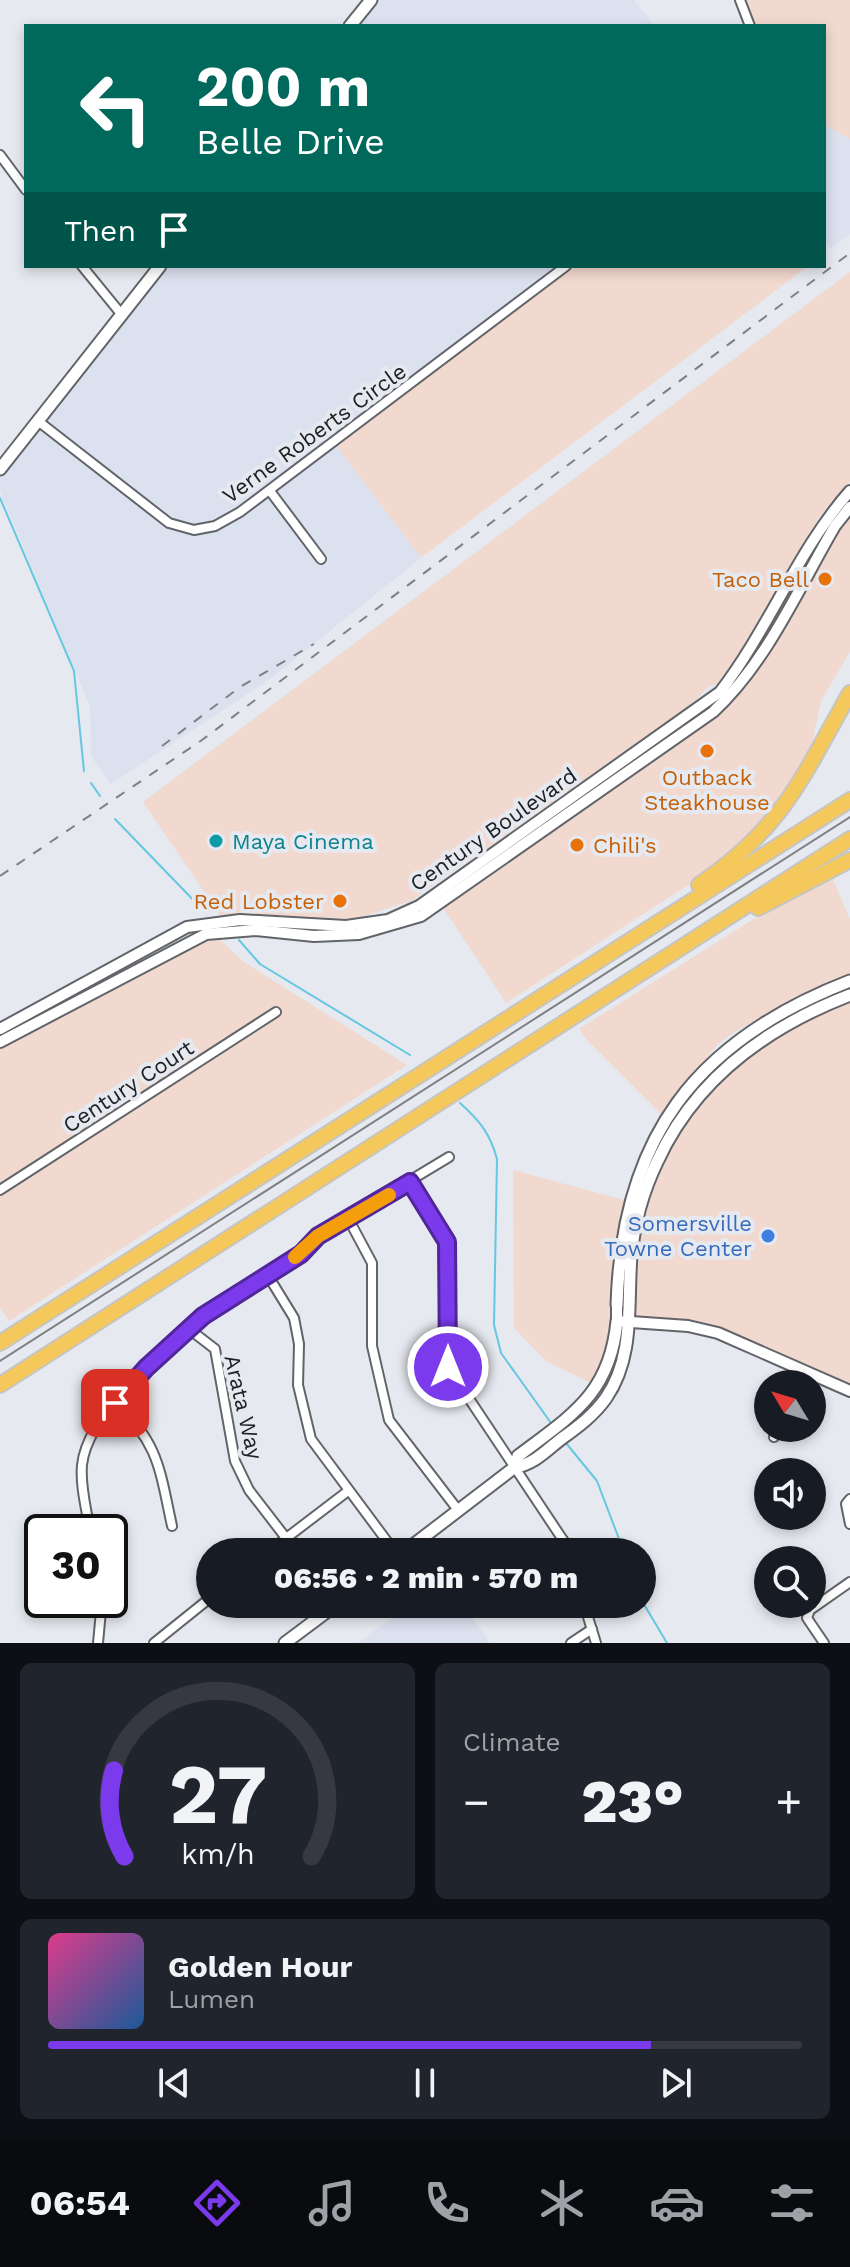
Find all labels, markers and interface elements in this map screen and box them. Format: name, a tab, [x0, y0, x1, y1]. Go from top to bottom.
text: 200 m	[196, 54, 370, 120]
icon: left	[64, 56, 168, 160]
text: Belle Drive	[196, 121, 385, 163]
icon: arrive	[152, 208, 196, 252]
text: Then	[64, 213, 136, 248]
street label: Verne Roberts Circle	[218, 358, 411, 508]
place label: Taco Bell	[712, 567, 809, 592]
marker: Taco Bell	[816, 570, 834, 588]
marker: Outback Steakhouse	[698, 742, 716, 760]
street label: Century Boulevard	[405, 762, 581, 896]
place label: Outback Steakhouse	[644, 765, 770, 815]
place label: Maya Cinema	[232, 829, 374, 854]
marker: Maya Cinema	[207, 832, 225, 850]
place label: Chili's	[593, 833, 657, 858]
marker: Chili's	[568, 836, 586, 854]
place label: Red Lobster	[193, 889, 324, 914]
marker: Red Lobster	[331, 892, 349, 910]
street label: Century Court	[58, 1035, 198, 1138]
place label: Somersville Towne Center	[604, 1211, 752, 1261]
marker: Somersville Towne Center	[759, 1227, 777, 1245]
position arrow	[406, 1325, 490, 1409]
street label: Arata Way	[219, 1352, 268, 1463]
pin	[81, 1369, 149, 1437]
north arrow	[754, 1370, 826, 1442]
map controls	[754, 1370, 826, 1618]
icon: arrive	[93, 1381, 137, 1425]
button: sound	[754, 1458, 826, 1530]
speed limit sign: 30	[24, 1514, 128, 1618]
button: search	[754, 1546, 826, 1618]
text: 06:56 · 2 min · 570 m	[274, 1560, 578, 1595]
text: Climate	[463, 1727, 561, 1757]
text: 27	[168, 1746, 267, 1843]
text: 23°	[581, 1766, 684, 1837]
text: −	[463, 1776, 490, 1828]
text: +	[775, 1776, 802, 1828]
text: km/h	[181, 1837, 254, 1871]
text: Golden Hour	[168, 1949, 352, 1984]
text: Lumen	[168, 1984, 255, 2014]
icon: previous	[152, 2061, 196, 2105]
icon: pause	[403, 2061, 447, 2105]
icon: next	[654, 2061, 698, 2105]
icon: directions	[189, 2175, 245, 2231]
icon: music	[304, 2175, 360, 2231]
icon: phone	[419, 2175, 475, 2231]
icon: climate	[534, 2175, 590, 2231]
icon: car	[649, 2175, 705, 2231]
icon: filters	[764, 2175, 820, 2231]
text: 06:54	[30, 2182, 130, 2224]

